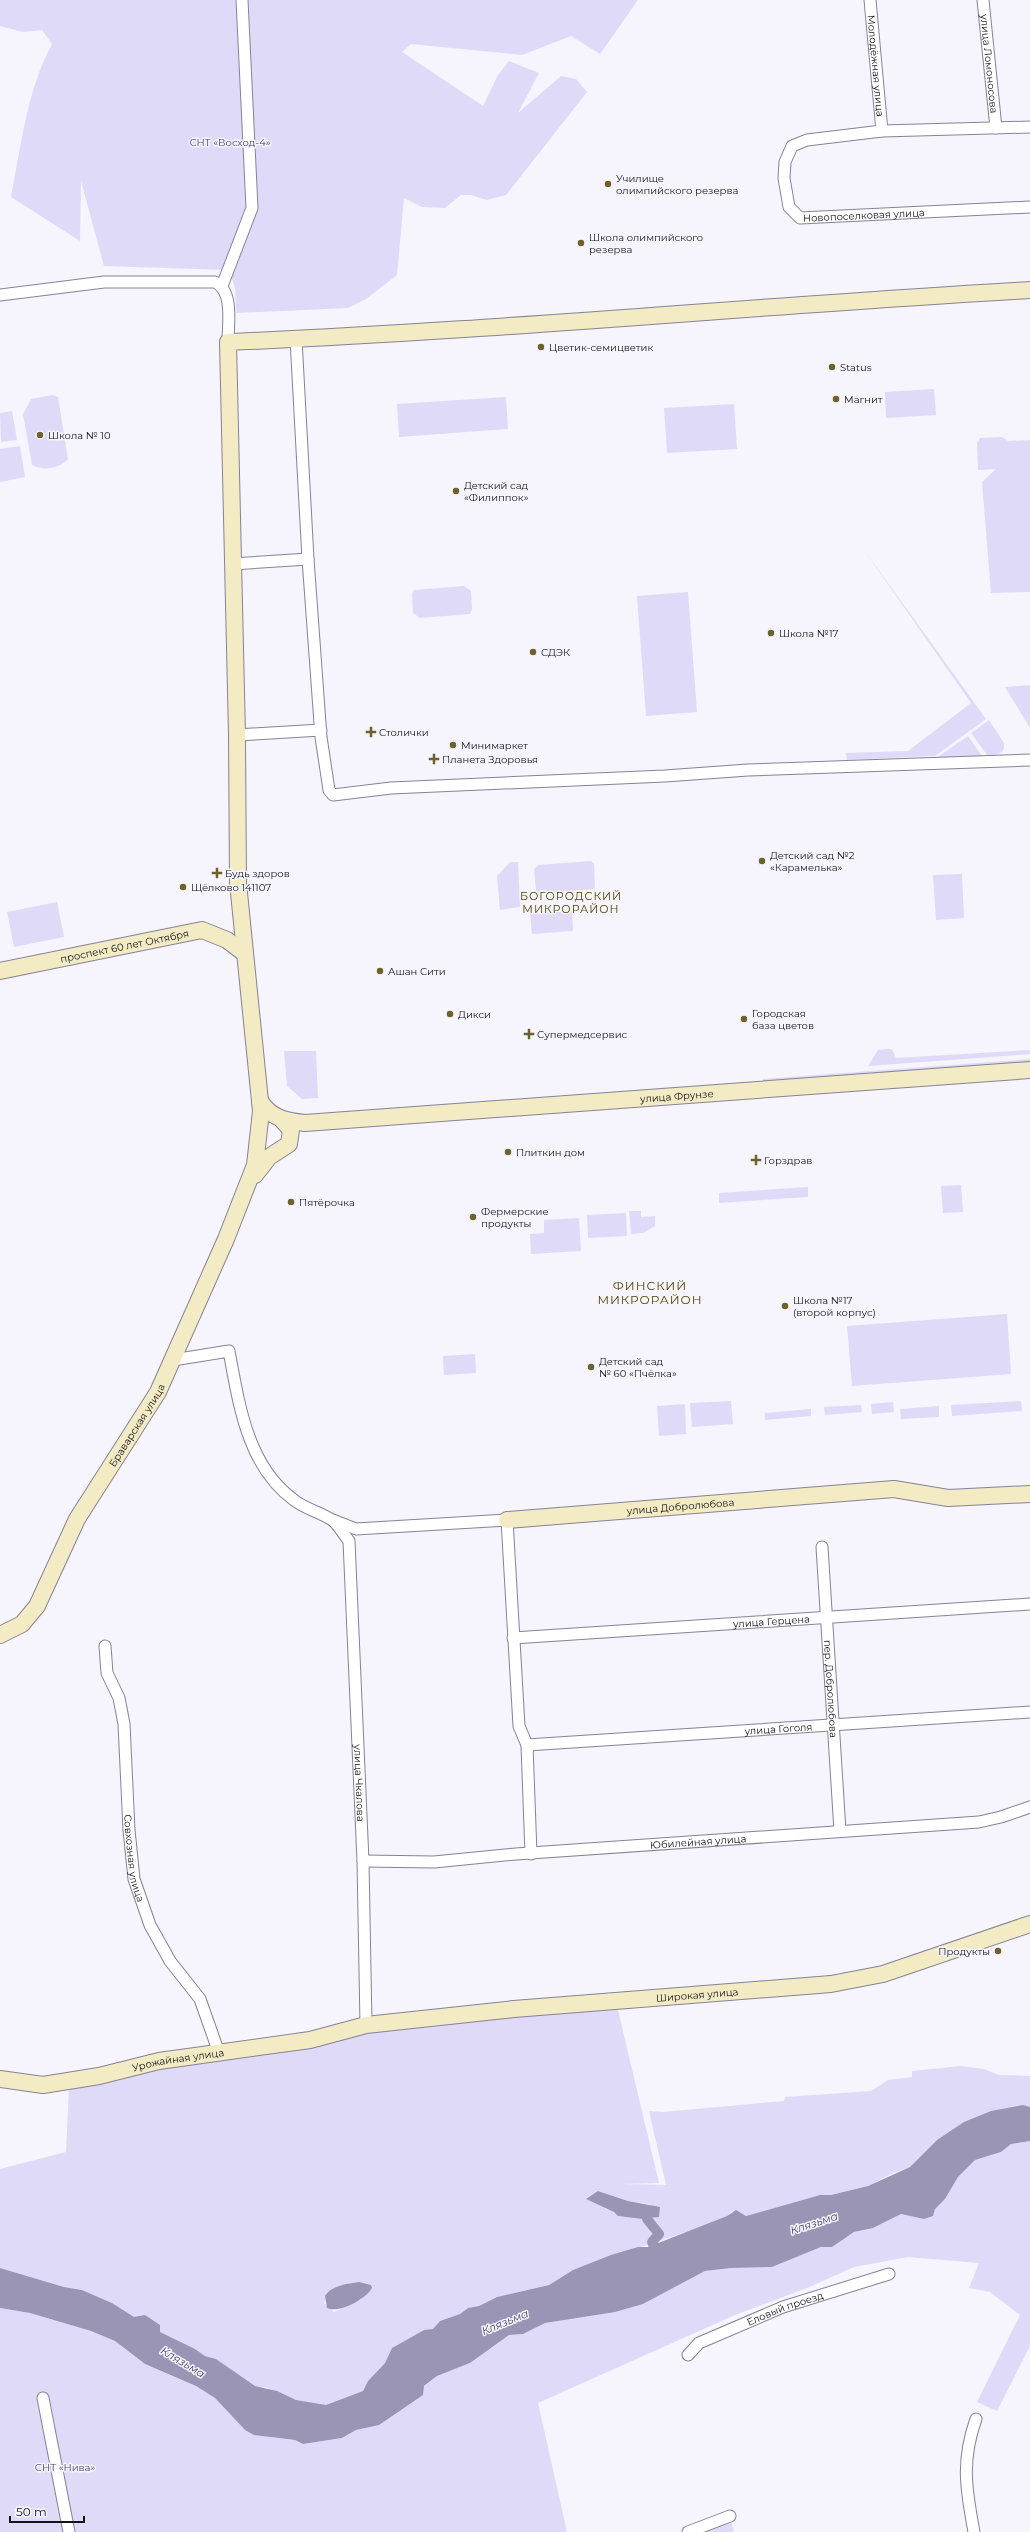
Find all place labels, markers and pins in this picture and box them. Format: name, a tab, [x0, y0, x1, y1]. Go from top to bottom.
place label: Училище олимпийского резерва	[616, 172, 738, 197]
marker: Училище олимпийского резерва	[603, 179, 613, 189]
place label: Школа олимпийского резерва	[589, 231, 703, 256]
marker: Школа олимпийского резерва	[576, 238, 586, 248]
place label: Цветик-семицветик	[549, 341, 653, 354]
marker: Цветик-семицветик	[536, 342, 546, 352]
place label: Status	[840, 361, 872, 374]
marker: Status	[827, 362, 837, 372]
place label: Магнит	[844, 393, 883, 406]
marker: Магнит	[831, 394, 841, 404]
place label: Школа № 10	[48, 429, 111, 442]
marker: Школа № 10	[35, 430, 45, 440]
place label: Детский сад «Филиппок»	[464, 479, 529, 504]
marker: Детский сад «Филиппок»	[451, 486, 461, 496]
place label: Школа №17	[779, 627, 839, 640]
marker: Школа №17	[766, 628, 776, 638]
place label: СДЭК	[541, 646, 570, 659]
marker: СДЭК	[528, 647, 538, 657]
place label: Столички	[379, 726, 429, 739]
marker: Столички	[366, 727, 376, 737]
place label: Минимаркет	[461, 739, 528, 752]
marker: Минимаркет	[448, 740, 458, 750]
place label: Планета Здоровья	[442, 753, 538, 766]
marker: Планета Здоровья	[429, 754, 439, 764]
place label: Детский сад №2 «Карамелька»	[770, 849, 855, 874]
marker: Детский сад №2 «Карамелька»	[757, 856, 767, 866]
place label: Будь здоров	[225, 867, 290, 880]
marker: Будь здоров	[212, 868, 222, 878]
place label: Щёлково 141107	[191, 881, 271, 894]
marker: Щёлково 141107	[178, 882, 188, 892]
place label: Ашан Сити	[388, 965, 446, 978]
marker: Ашан Сити	[375, 966, 385, 976]
place label: Городская база цветов	[752, 1007, 814, 1032]
place label: Дикси	[458, 1008, 491, 1021]
marker: Дикси	[445, 1009, 455, 1019]
marker: Городская база цветов	[739, 1014, 749, 1024]
place label: Супермедсервис	[537, 1028, 628, 1041]
marker: Супермедсервис	[524, 1029, 534, 1039]
place label: Плиткин дом	[516, 1146, 585, 1159]
marker: Плиткин дом	[503, 1147, 513, 1157]
place label: Горздрав	[764, 1154, 812, 1167]
marker: Горздрав	[751, 1155, 761, 1165]
place label: Пятёрочка	[299, 1196, 355, 1209]
marker: Пятёрочка	[286, 1197, 296, 1207]
place label: Фермерские продукты	[481, 1205, 549, 1230]
marker: Фермерские продукты	[468, 1212, 478, 1222]
place label: Школа №17 (второй корпус)	[793, 1294, 876, 1319]
marker: Школа №17 (второй корпус)	[780, 1301, 790, 1311]
place label: Детский сад № 60 «Пчёлка»	[599, 1355, 677, 1380]
marker: Детский сад № 60 «Пчёлка»	[586, 1362, 596, 1372]
place label: Продукты	[938, 1945, 990, 1958]
marker: Продукты	[993, 1946, 1003, 1956]

